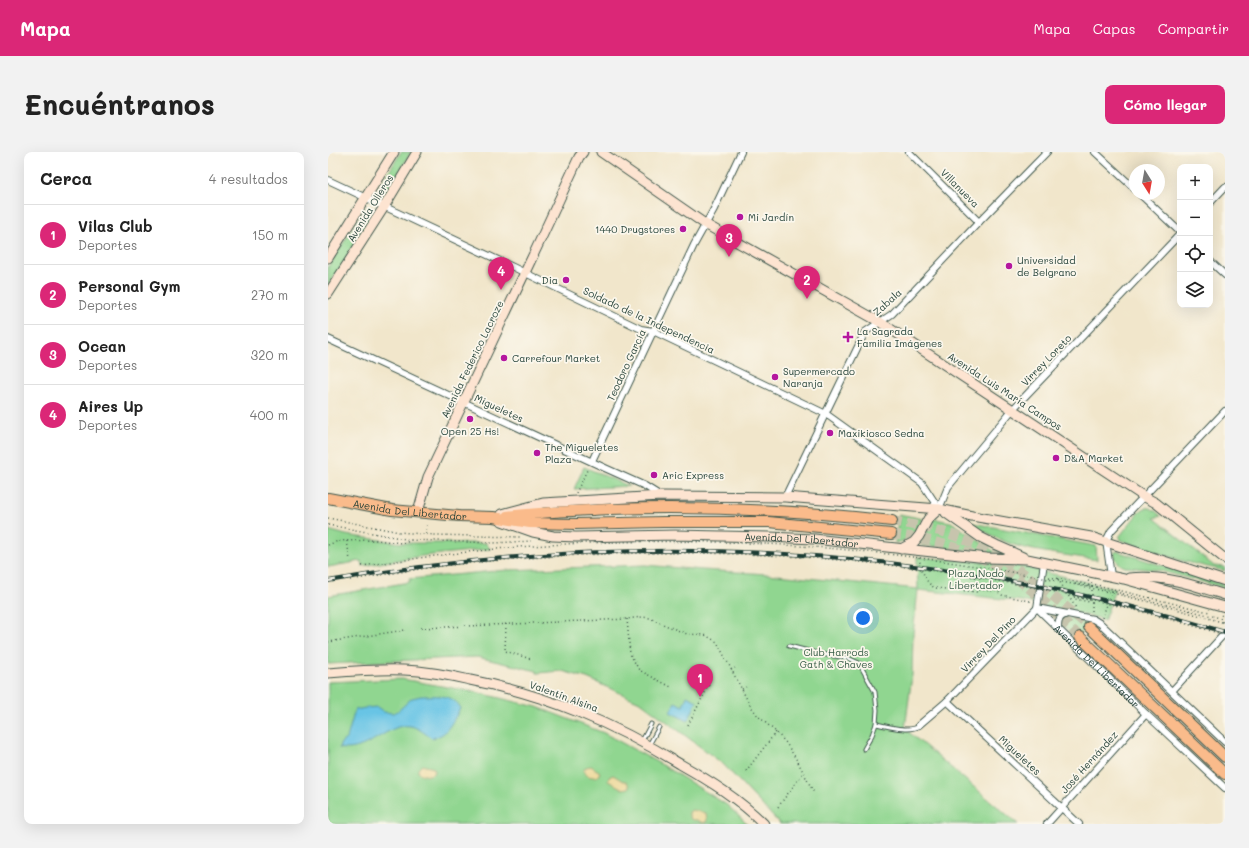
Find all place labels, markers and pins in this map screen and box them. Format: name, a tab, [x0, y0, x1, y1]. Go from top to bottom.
place label: Mi Jardín	[748, 210, 794, 224]
marker: Mi Jardín	[735, 212, 745, 222]
place label: 1440 Drugstores	[595, 222, 675, 236]
marker: 1440 Drugstores	[678, 224, 688, 234]
pin: 3	[716, 224, 742, 257]
place label: Universidad de Belgrano	[1017, 253, 1076, 279]
pin: 4	[488, 257, 514, 290]
marker: Universidad de Belgrano	[1004, 261, 1014, 271]
pin: 2	[794, 266, 820, 299]
place label: Dia	[542, 273, 558, 287]
marker: Dia	[561, 275, 571, 285]
place label: La Sagrada Familia Imágenes	[857, 324, 942, 350]
marker: La Sagrada Familia Imágenes	[842, 331, 854, 343]
place label: Carrefour Market	[512, 351, 600, 365]
marker: Carrefour Market	[499, 353, 509, 363]
place label: Supermercado Naranja	[783, 364, 855, 390]
marker: Supermercado Naranja	[770, 372, 780, 382]
marker: Open 25 Hs!	[465, 414, 475, 424]
place label: Open 25 Hs!	[441, 424, 499, 438]
place label: Maxikiosco Sedna	[838, 426, 924, 440]
marker: Maxikiosco Sedna	[825, 428, 835, 438]
place label: The Migueletes Plaza	[545, 440, 618, 466]
marker: The Migueletes Plaza	[532, 448, 542, 458]
place label: D&A Market	[1064, 451, 1123, 465]
marker: D&A Market	[1051, 453, 1061, 463]
place label: Aric Express	[662, 468, 724, 482]
marker: Aric Express	[649, 470, 659, 480]
pin: 1	[687, 664, 713, 697]

